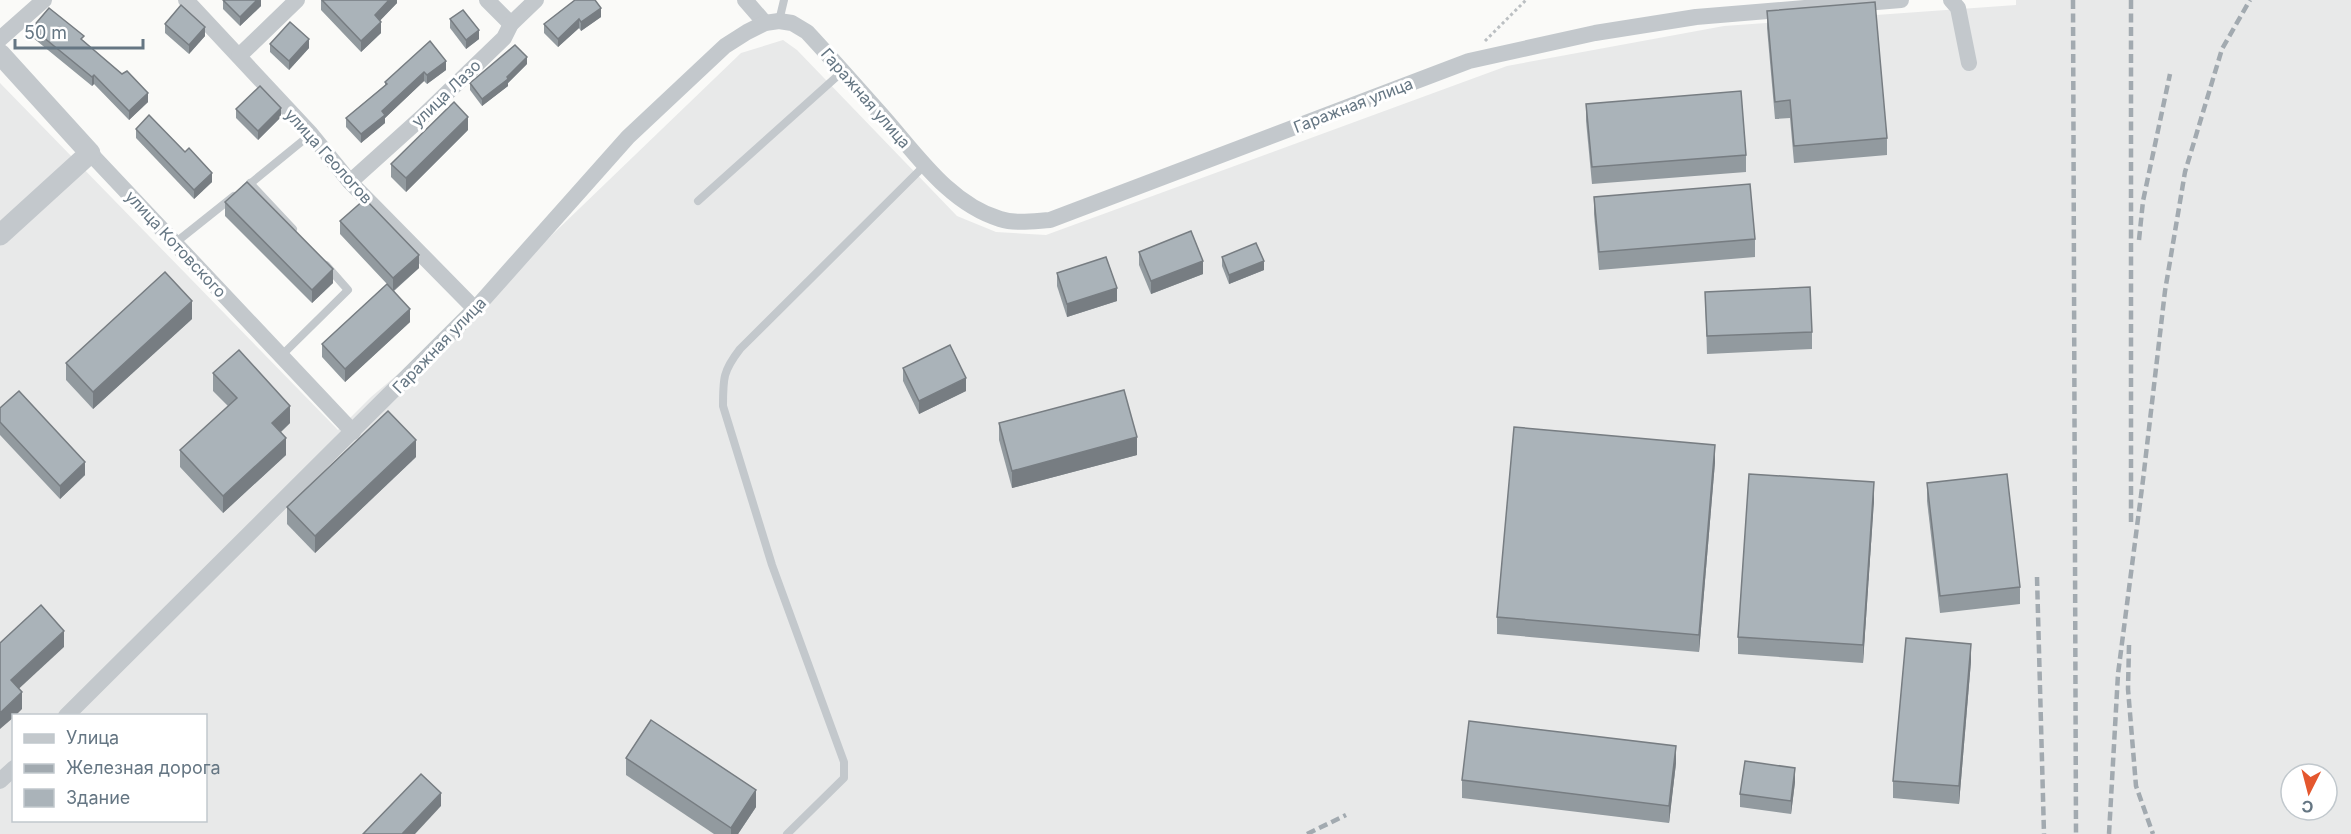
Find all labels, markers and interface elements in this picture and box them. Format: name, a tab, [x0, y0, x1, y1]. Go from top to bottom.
scale bar	[15, 12, 142, 50]
text: 50 m	[24, 22, 67, 43]
street label: Гаражная улица	[817, 44, 915, 152]
street label: улица Лазо	[407, 55, 485, 131]
street label: Гаражная улица	[1290, 73, 1416, 137]
street label: улица Геологов	[281, 104, 377, 208]
street label: улица Котовского	[121, 186, 231, 302]
street label: Гаражная улица	[388, 293, 490, 397]
legend	[12, 714, 207, 822]
text: Улица	[66, 727, 119, 748]
text: Железная дорога	[66, 757, 221, 778]
north arrow	[2279, 762, 2339, 822]
text: Здание	[66, 787, 130, 808]
text: С	[2300, 796, 2314, 817]

